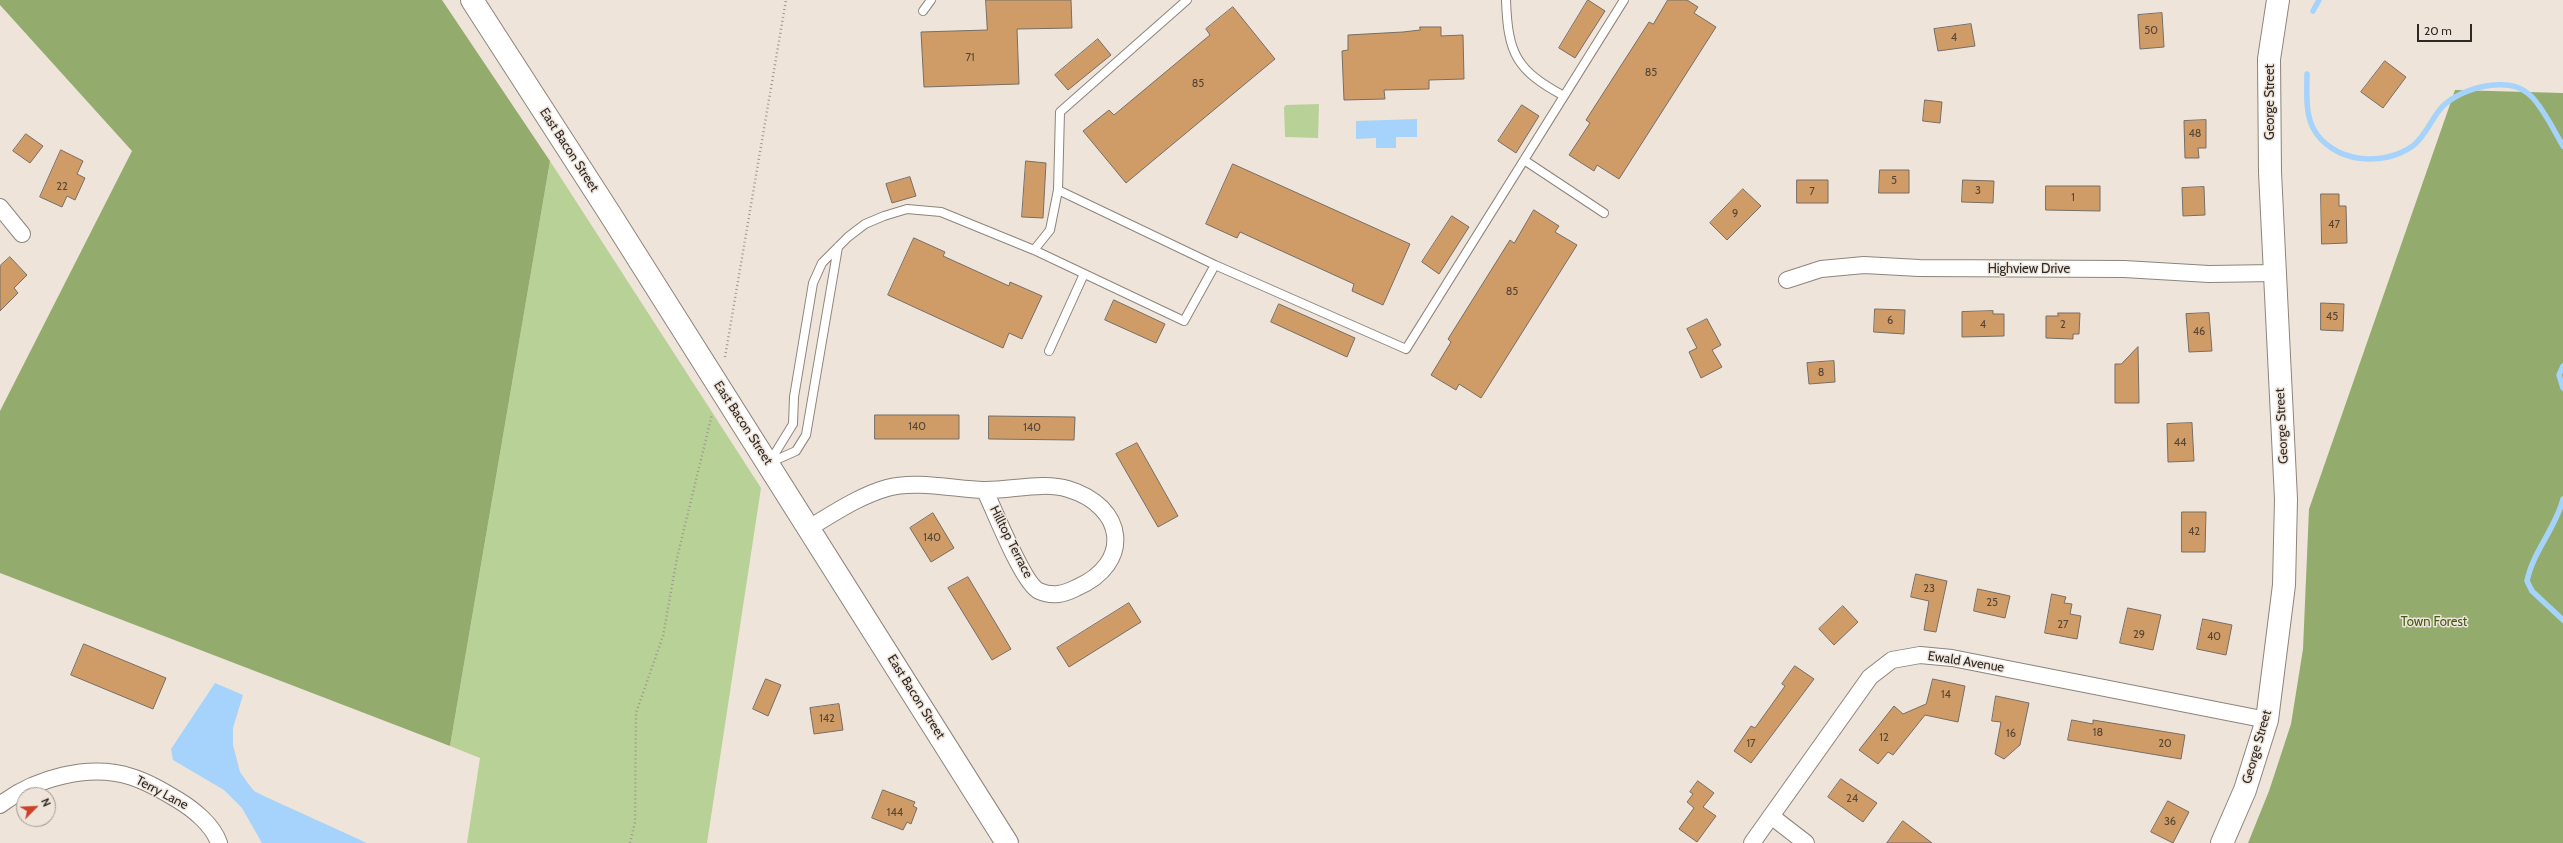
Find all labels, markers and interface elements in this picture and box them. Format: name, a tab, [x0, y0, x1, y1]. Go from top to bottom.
scale bar	[2419, 16, 2474, 42]
text: 20 m	[2424, 23, 2452, 38]
house number: 50	[2144, 24, 2158, 38]
house number: 4	[1951, 31, 1957, 45]
house number: 71	[965, 51, 975, 65]
street label: George Street	[2262, 64, 2278, 140]
house number: 85	[1645, 66, 1657, 80]
house number: 85	[1192, 77, 1204, 91]
street label: East Bacon Street	[536, 105, 602, 195]
house number: 48	[2188, 127, 2202, 141]
house number: 5	[1891, 174, 1897, 188]
house number: 22	[56, 180, 68, 194]
house number: 3	[1975, 184, 1981, 198]
house number: 7	[1809, 185, 1815, 199]
house number: 1	[2071, 191, 2075, 205]
house number: 9	[1732, 207, 1738, 221]
house number: 47	[2328, 218, 2340, 232]
street label: Highview Drive	[1988, 261, 2070, 277]
house number: 85	[1506, 285, 1518, 299]
house number: 45	[2326, 310, 2338, 324]
house number: 6	[1887, 314, 1893, 328]
house number: 4	[1980, 318, 1986, 332]
house number: 2	[2060, 318, 2066, 332]
house number: 46	[2193, 325, 2205, 339]
house number: 8	[1818, 366, 1824, 380]
street label: East Bacon Street	[710, 378, 776, 468]
street label: George Street	[2272, 388, 2292, 464]
house number: 140	[908, 420, 926, 434]
house number: 140	[1023, 421, 1041, 435]
house number: 44	[2174, 436, 2186, 450]
street label: Hilltop Terrace	[986, 503, 1036, 581]
house number: 42	[2188, 525, 2200, 539]
house number: 140	[923, 531, 941, 545]
house number: 23	[1923, 582, 1935, 596]
house number: 25	[1986, 596, 1998, 610]
park label: Town Forest	[2401, 614, 2467, 630]
house number: 27	[2057, 618, 2069, 632]
house number: 29	[2133, 628, 2145, 642]
house number: 40	[2207, 630, 2221, 644]
street label: Ewald Avenue	[1927, 648, 2005, 676]
street label: East Bacon Street	[884, 652, 948, 742]
house number: 14	[1941, 688, 1951, 702]
street label: George Street	[2239, 708, 2275, 786]
house number: 142	[819, 712, 835, 726]
house number: 18	[2093, 726, 2103, 740]
house number: 16	[2006, 727, 2016, 741]
house number: 12	[1879, 731, 1889, 745]
house number: 17	[1746, 737, 1756, 751]
house number: 20	[2158, 737, 2172, 751]
street label: Terry Lane	[133, 773, 191, 813]
north arrow	[16, 787, 56, 827]
house number: 24	[1846, 792, 1858, 806]
text: N	[38, 796, 54, 809]
house number: 144	[887, 806, 903, 820]
house number: 36	[2164, 815, 2176, 829]

